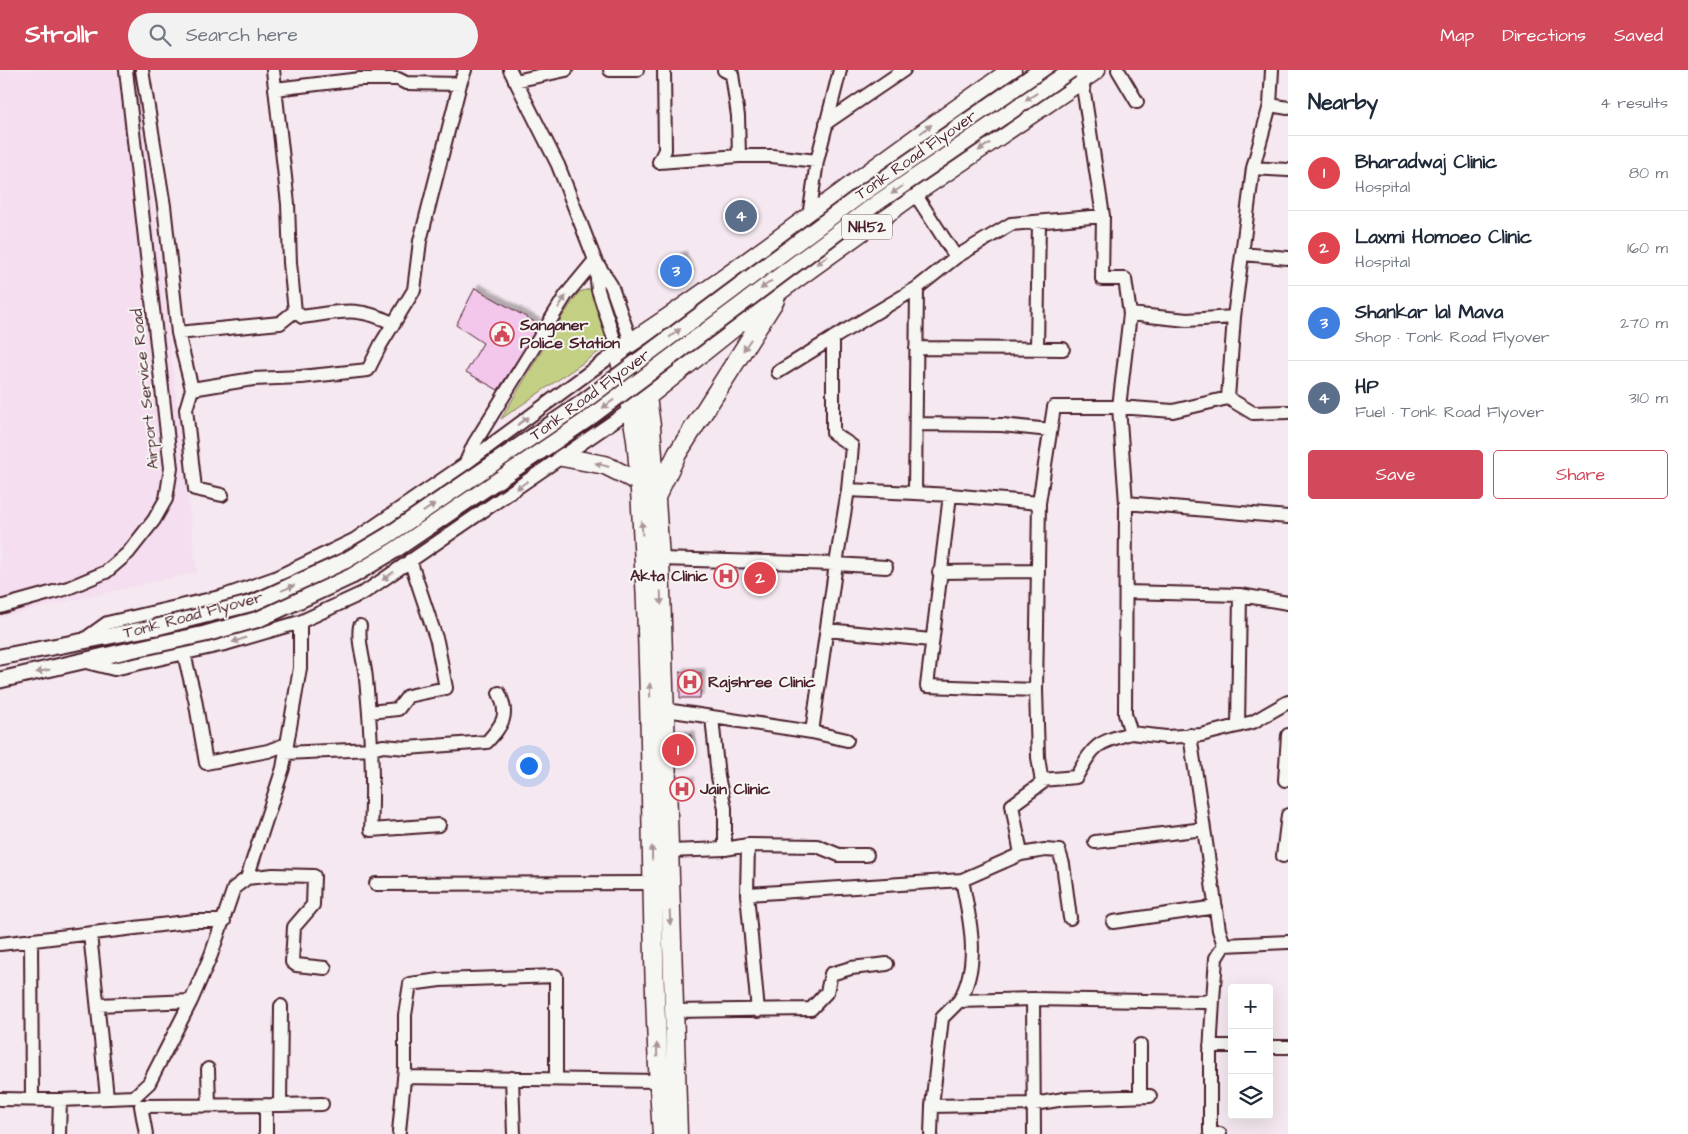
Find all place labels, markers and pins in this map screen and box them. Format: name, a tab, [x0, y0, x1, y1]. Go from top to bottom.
pin: 4	[725, 197, 757, 235]
pin: 3	[660, 252, 692, 290]
place label: Sanganer Police Station	[519, 314, 620, 354]
public building icon: Sanganer Police Station	[489, 321, 515, 347]
pin: 2	[744, 559, 776, 597]
hospital icon: Akta Clinic	[713, 563, 739, 589]
place label: Akta Clinic	[630, 565, 709, 587]
hospital icon: Rajshree Clinic	[677, 669, 703, 695]
place label: Rajshree Clinic	[708, 671, 817, 693]
pin: 1	[662, 731, 694, 769]
hospital icon: Jain Clinic	[669, 776, 695, 802]
place label: Jain Clinic	[699, 778, 771, 800]

